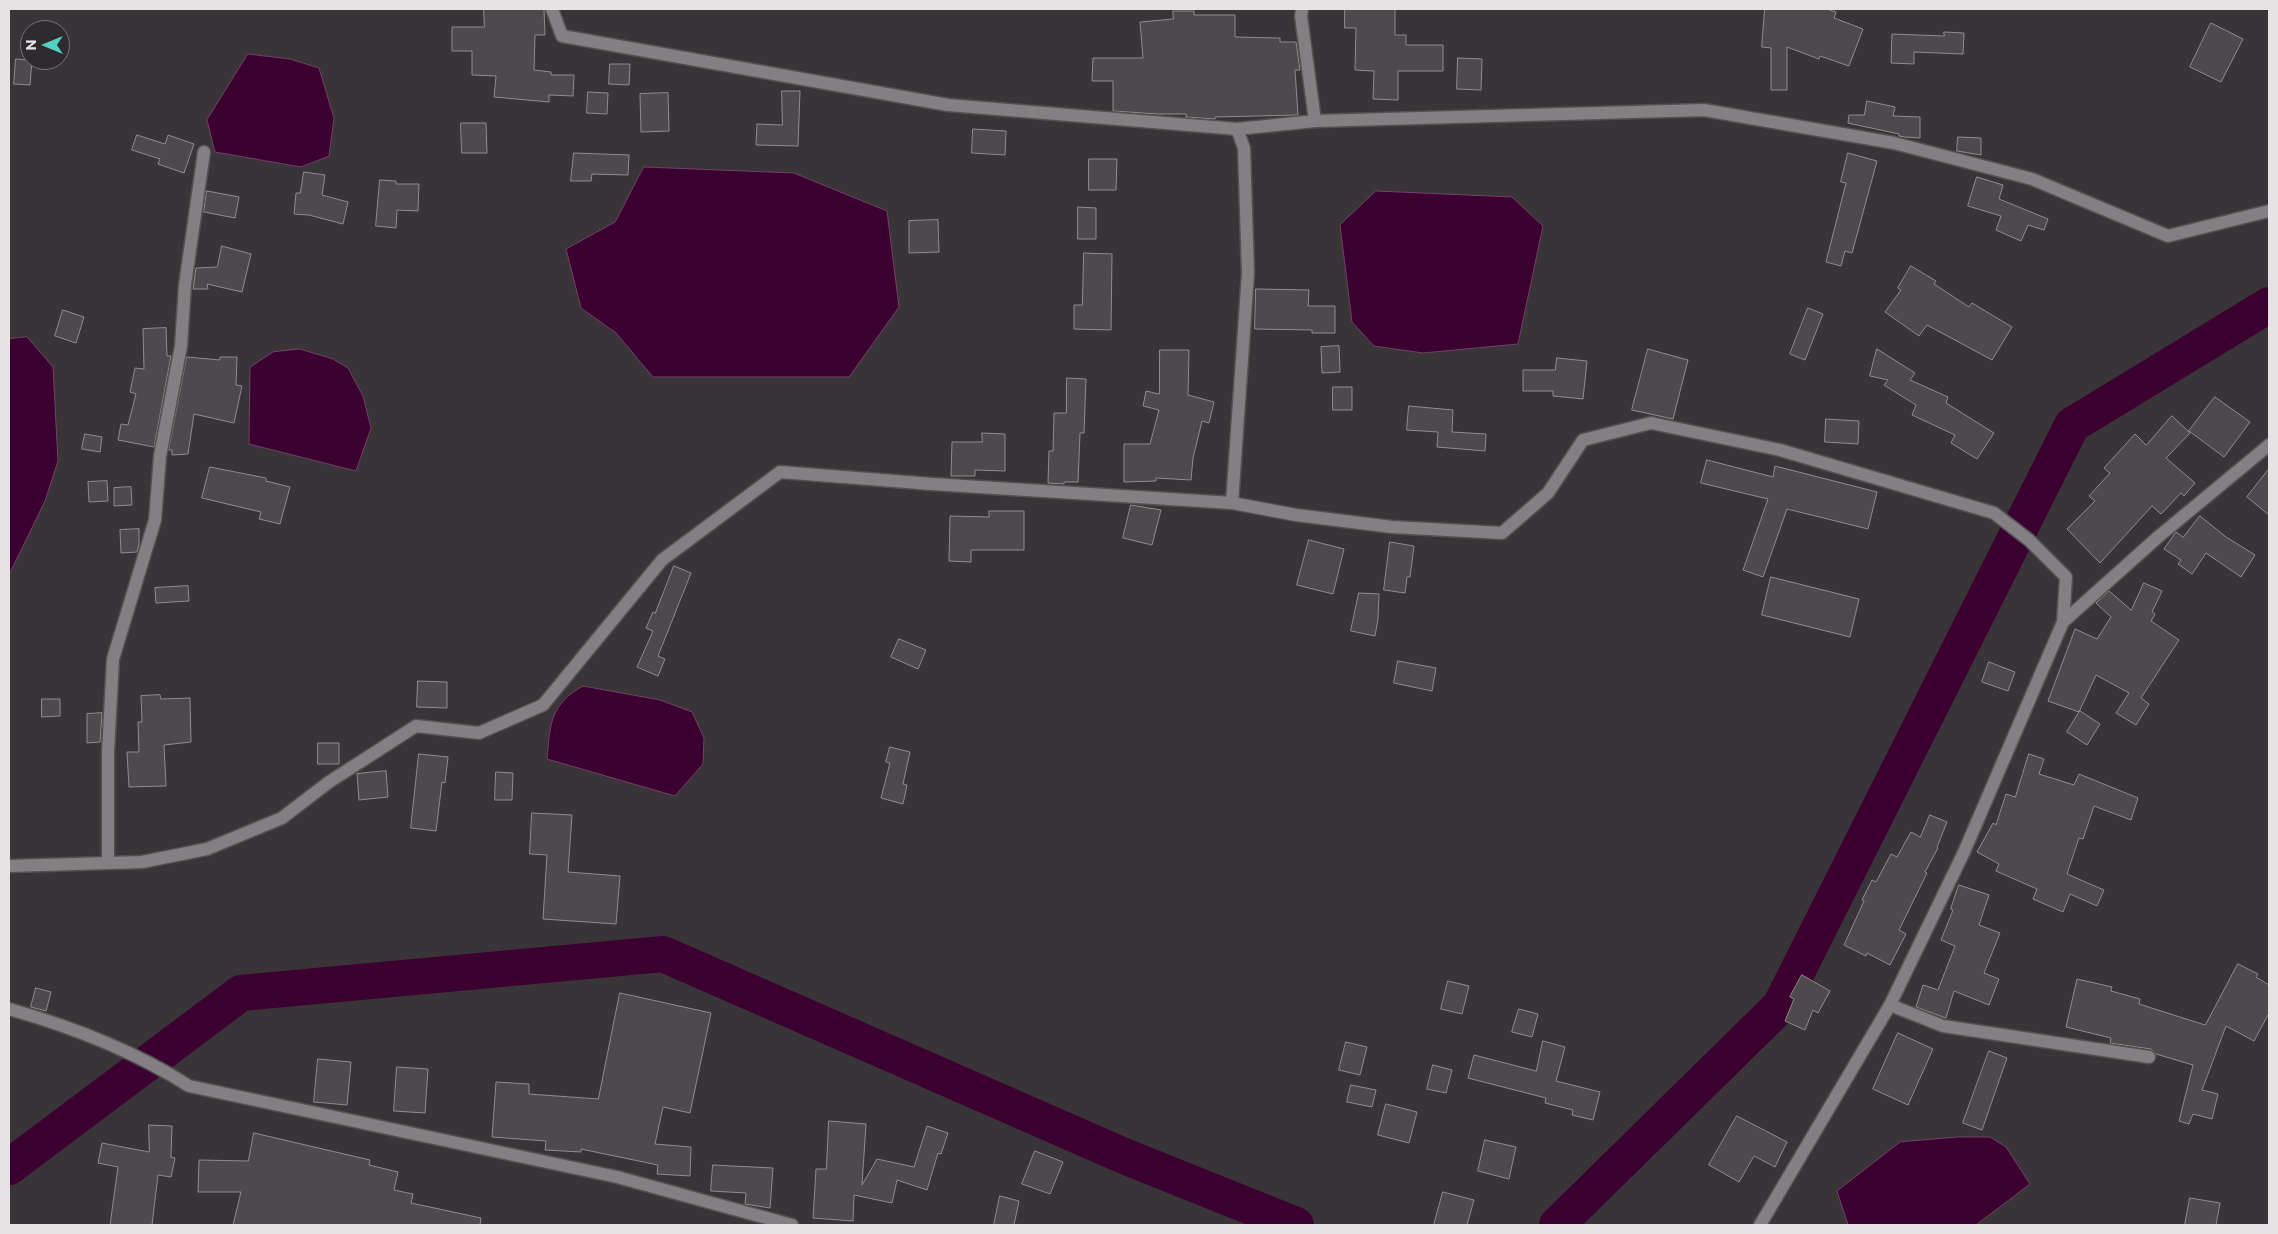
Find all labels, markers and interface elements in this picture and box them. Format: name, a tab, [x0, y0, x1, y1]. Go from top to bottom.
north arrow	[20, 20, 70, 70]
text: N	[22, 39, 40, 51]

